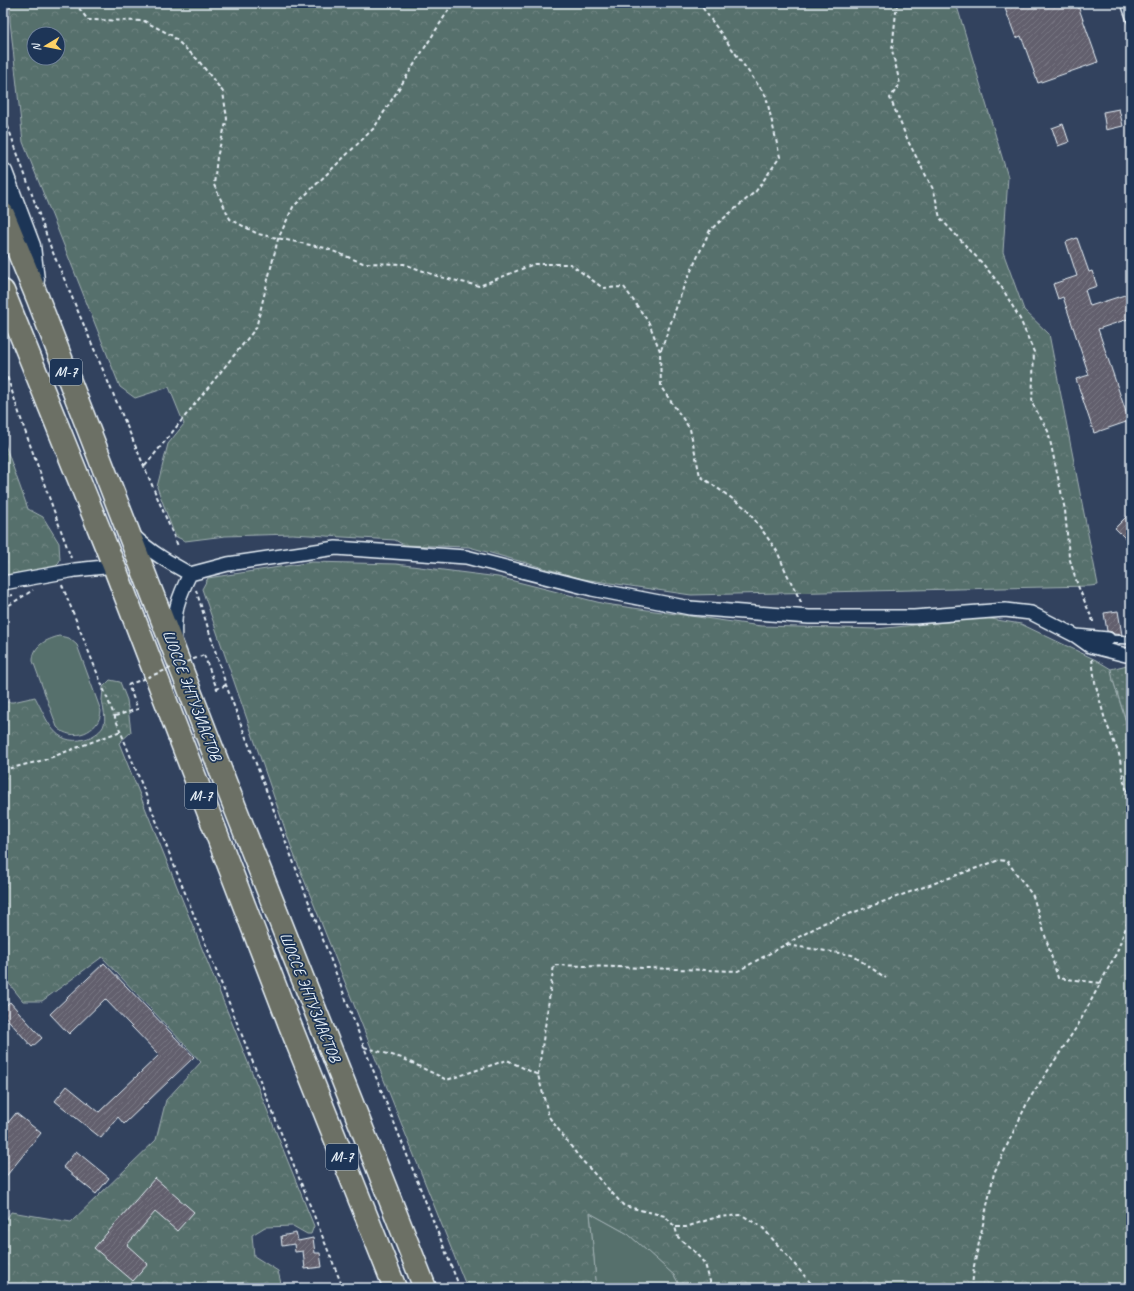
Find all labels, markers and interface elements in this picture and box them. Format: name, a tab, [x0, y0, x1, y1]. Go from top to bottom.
north arrow	[26, 26, 66, 66]
text: N	[28, 41, 44, 52]
road number: М-7	[50, 359, 82, 385]
street label: ШОССЕ ЭНТУЗИАСТОВ	[158, 627, 227, 765]
road number: М-7	[185, 783, 217, 809]
street label: ШОССЕ ЭНТУЗИАСТОВ	[275, 929, 346, 1067]
road number: М-7	[326, 1144, 358, 1170]

